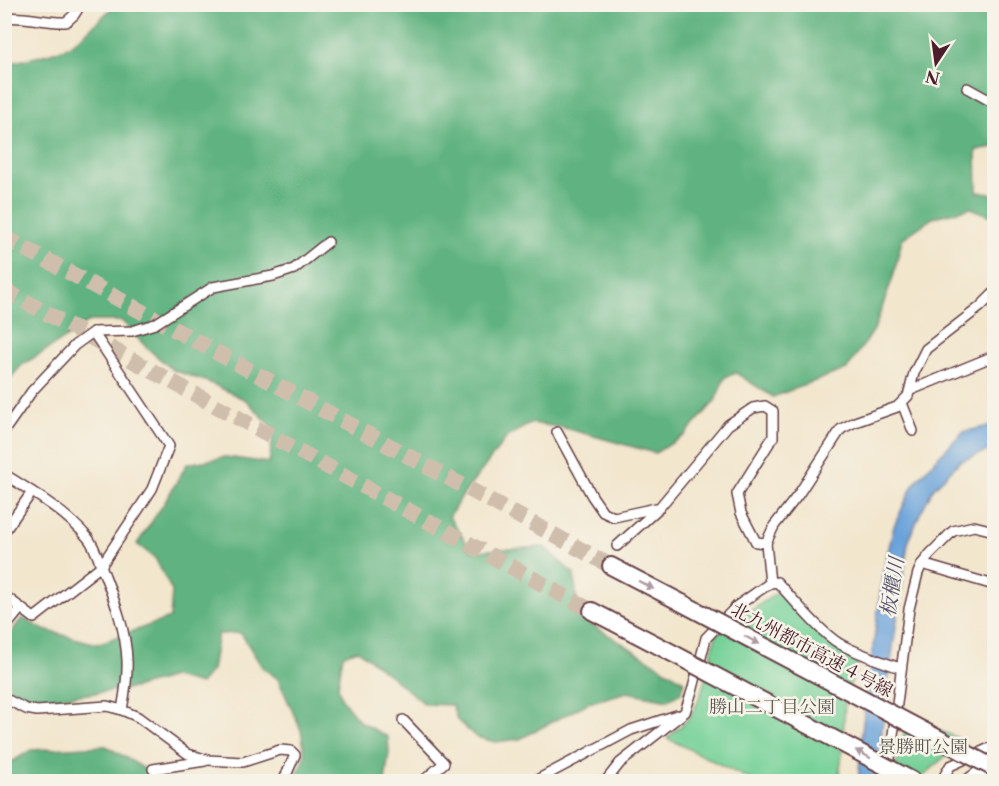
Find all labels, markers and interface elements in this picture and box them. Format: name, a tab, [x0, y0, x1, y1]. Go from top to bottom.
north arrow	[906, 33, 966, 93]
text: N	[924, 66, 942, 89]
water label: 板櫃川	[875, 554, 909, 619]
one-way arrow	[638, 580, 655, 590]
street label: 北九州都市高速４号線	[727, 598, 897, 702]
one-way arrow	[744, 636, 761, 645]
park label: 勝山二丁目公園	[709, 696, 835, 718]
park label: 景勝町公園	[878, 736, 968, 758]
one-way arrow	[854, 749, 871, 759]

